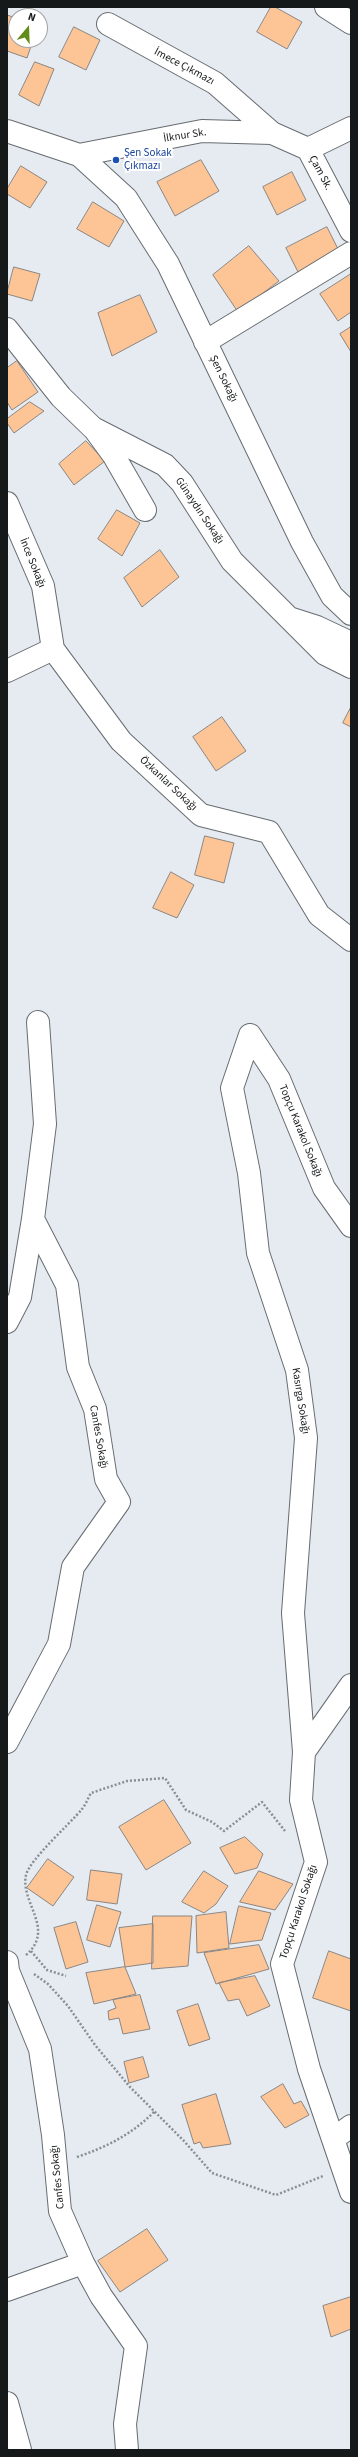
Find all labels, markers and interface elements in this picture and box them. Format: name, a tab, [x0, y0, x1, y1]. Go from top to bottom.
north arrow	[8, 8, 48, 48]
text: N	[26, 9, 38, 25]
street label: İmece Çıkmazı	[152, 46, 216, 88]
street label: İlknur Sk.	[163, 126, 207, 146]
place label: Şen Sokak Çıkmazı	[124, 147, 172, 173]
street label: Çam Sk.	[305, 153, 335, 193]
marker: Şen Sokak Çıkmazı	[111, 155, 121, 165]
street label: Şen Sokağı	[206, 353, 240, 405]
street label: Günaydın Sokağı	[172, 475, 226, 547]
street label: İnce Sokağı	[16, 536, 48, 590]
street label: Özkanlar Sokağı	[136, 754, 200, 814]
street label: Topçu Karakol Sokağı	[275, 1083, 325, 1179]
street label: Kasırga Sokağı	[288, 1367, 312, 1435]
street label: Canfes Sokağı	[86, 1404, 110, 1470]
street label: Topçu Karakol Sokağı	[277, 1863, 321, 1961]
street label: Canfes Sokağı	[48, 2144, 68, 2210]

